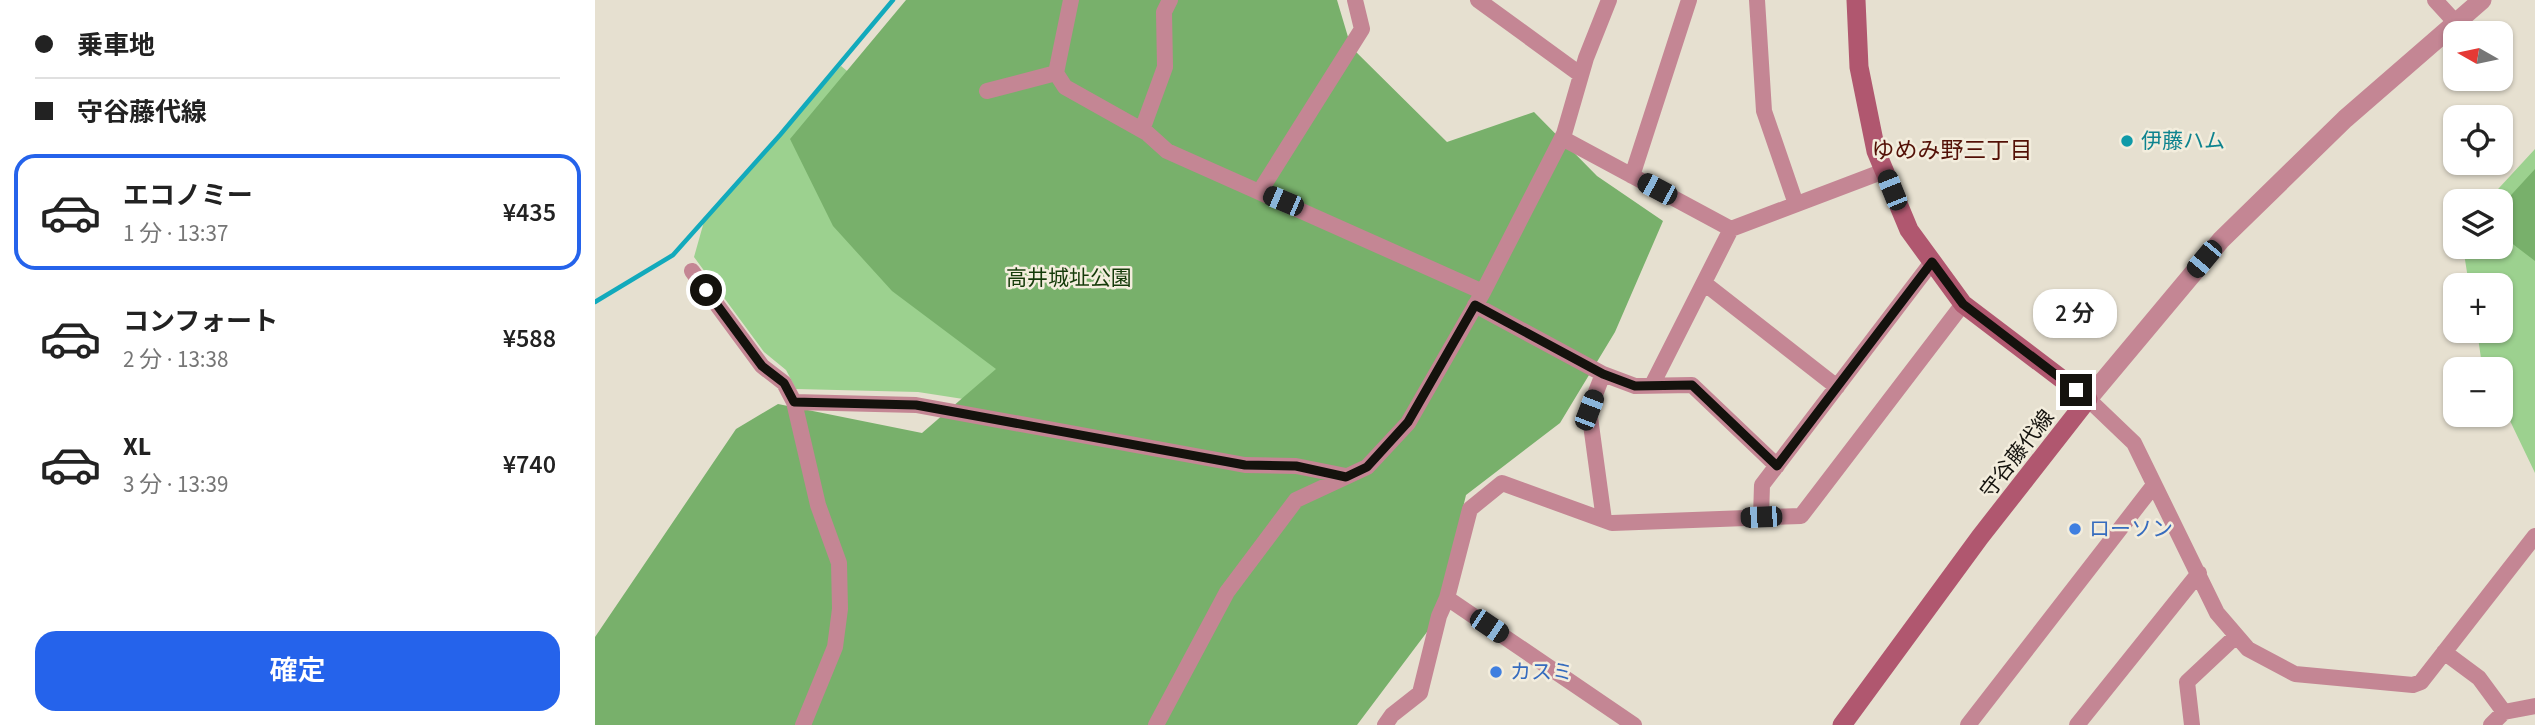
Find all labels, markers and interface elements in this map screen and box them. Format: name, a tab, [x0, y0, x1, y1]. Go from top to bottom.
north arrow	[2443, 21, 2513, 91]
map controls	[2443, 21, 2513, 427]
text: 乗車地	[77, 27, 155, 64]
text: 守谷藤代線	[77, 94, 207, 131]
button: locate	[2443, 105, 2513, 175]
place label: 伊藤ハム	[2141, 126, 2225, 156]
marker: 伊藤ハム	[2119, 133, 2135, 149]
district label: ゆめみ野三丁目	[1872, 134, 2033, 167]
car	[1875, 167, 1910, 213]
car	[1634, 170, 1681, 208]
text: エコノミー	[123, 177, 253, 214]
icon: car	[39, 181, 102, 244]
car	[1260, 183, 1307, 219]
button: layers	[2443, 189, 2513, 259]
text: ¥435	[503, 194, 556, 231]
text: 1 分 · 13:37	[123, 217, 228, 250]
car	[2183, 236, 2226, 282]
park label: 高井城址公園	[1006, 263, 1132, 293]
button: +	[2443, 273, 2513, 343]
route start	[690, 274, 722, 306]
callout: 2 分	[2034, 288, 2118, 338]
text: 2 分	[2055, 297, 2095, 330]
text: コンフォート	[123, 303, 278, 340]
icon: car	[39, 307, 102, 370]
text: ¥588	[503, 320, 556, 357]
text: 2 分 · 13:38	[123, 343, 228, 376]
button: −	[2443, 357, 2513, 427]
route end	[2060, 374, 2092, 406]
car	[1572, 387, 1607, 433]
street label: 守谷藤代線	[1973, 403, 2061, 505]
text: XL	[123, 428, 151, 465]
icon: car	[39, 433, 102, 496]
text: ¥740	[503, 446, 556, 483]
text: 3 分 · 13:39	[123, 468, 228, 501]
car	[1740, 506, 1783, 528]
place label: ローソン	[2089, 514, 2173, 544]
marker: ローソン	[2067, 521, 2083, 537]
car	[1466, 606, 1513, 646]
button: 確定	[35, 631, 560, 711]
place label: カスミ	[1510, 657, 1573, 687]
marker: カスミ	[1488, 664, 1504, 680]

